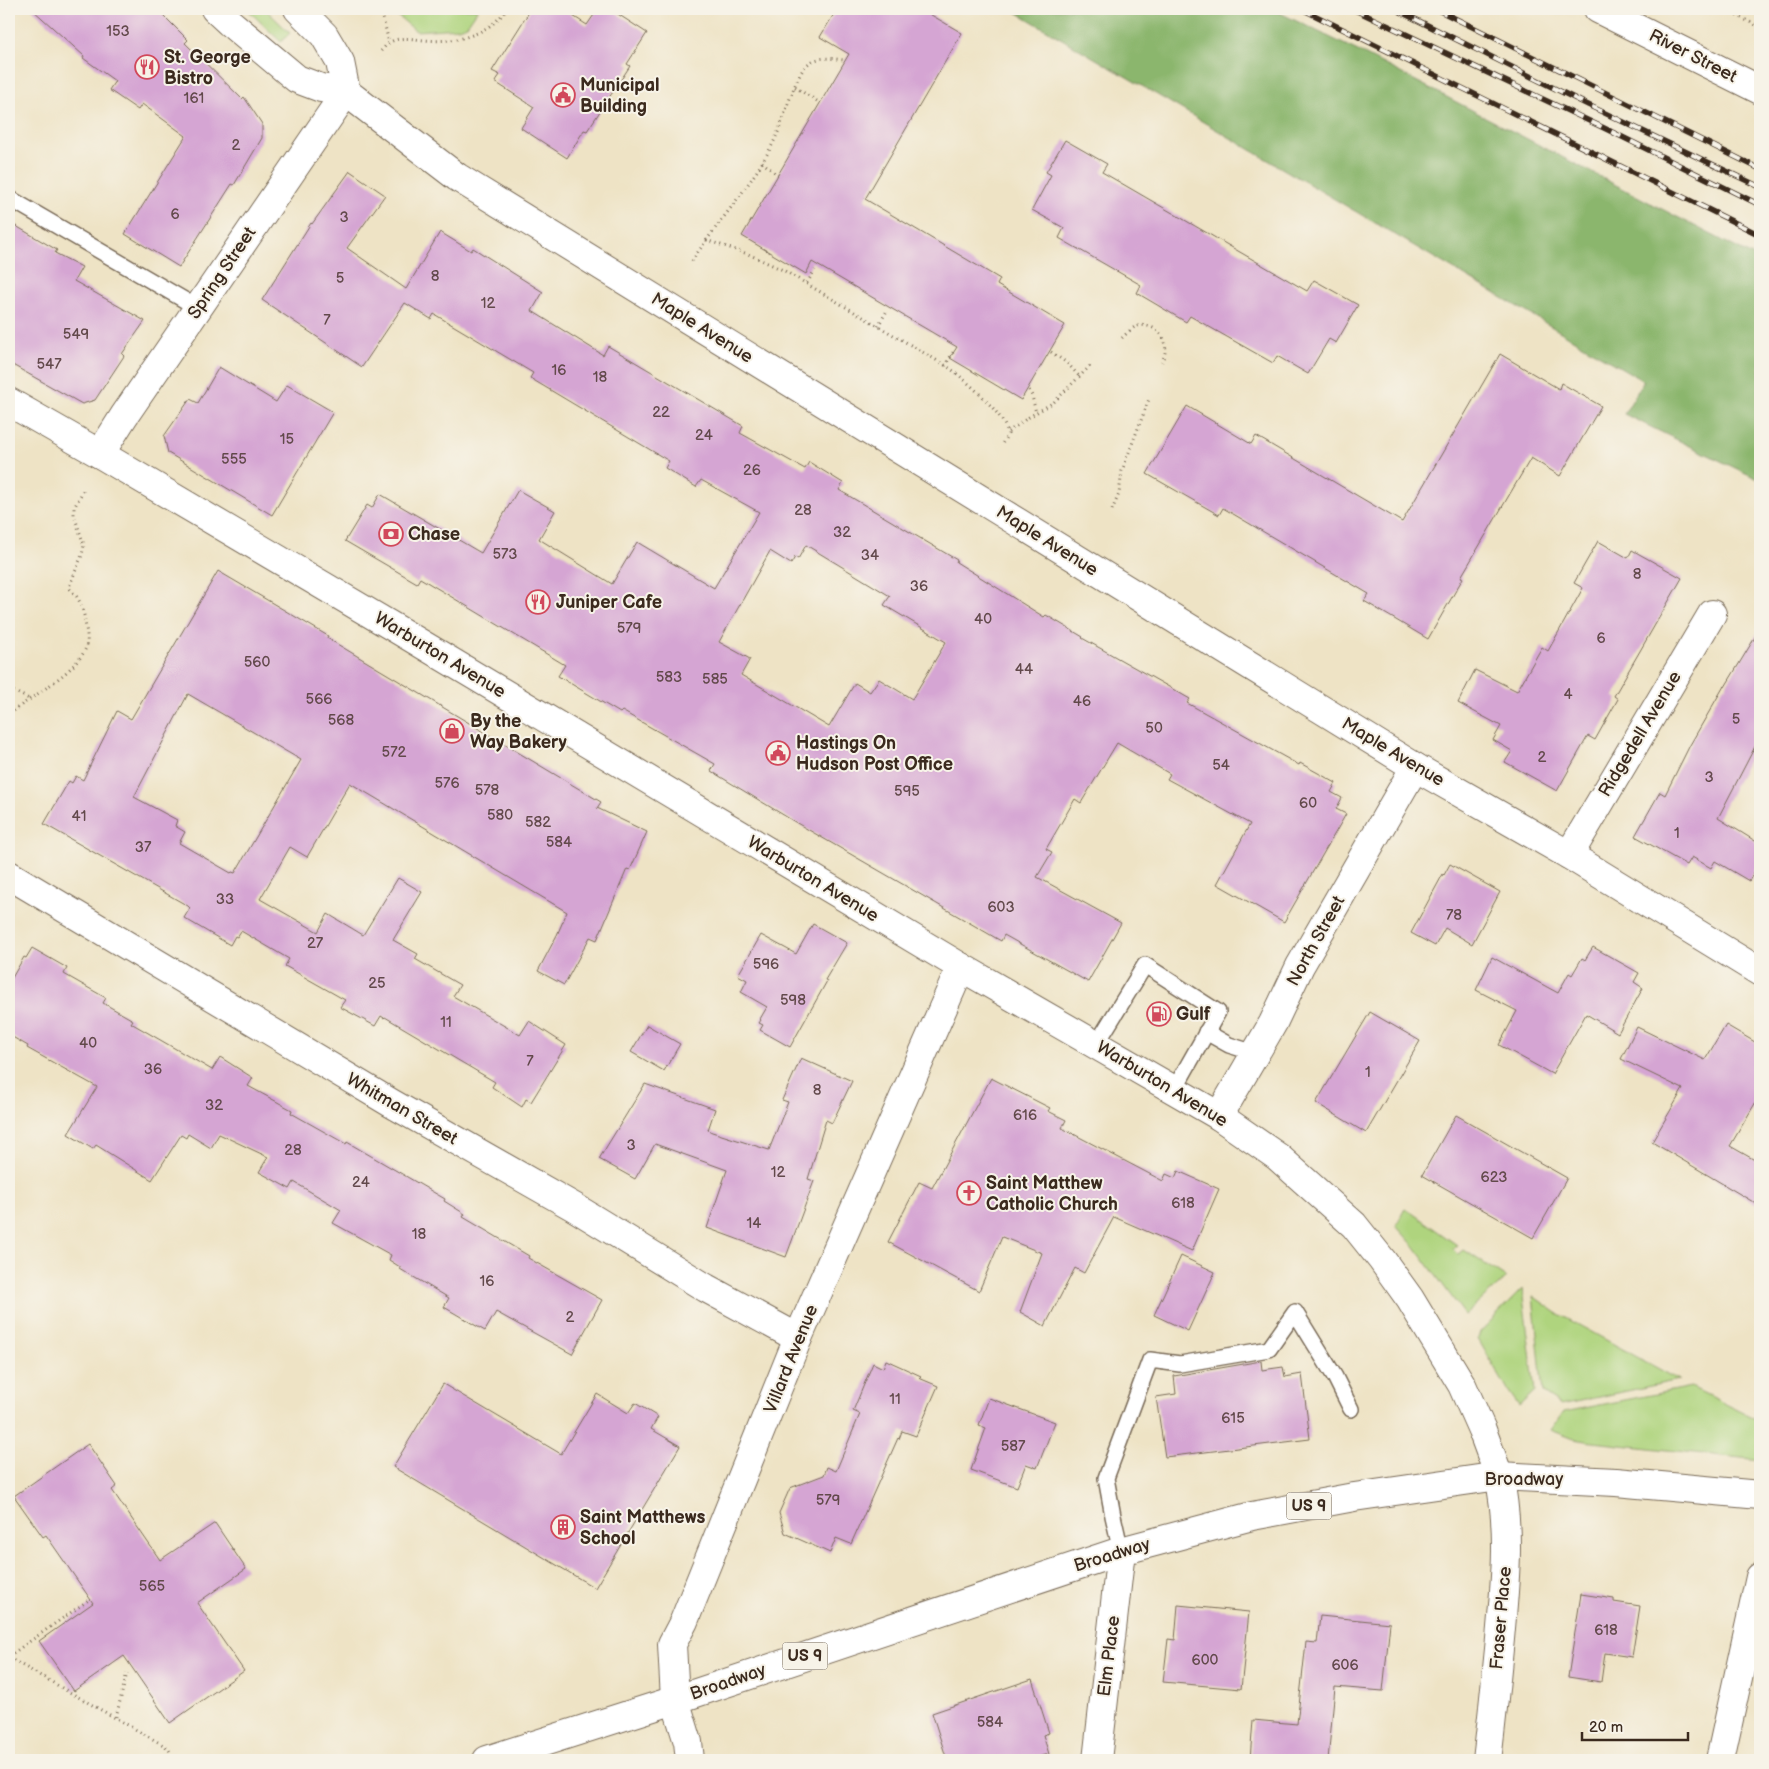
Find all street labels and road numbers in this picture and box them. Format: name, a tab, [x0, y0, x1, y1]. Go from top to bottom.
street label: River Street	[1645, 25, 1741, 87]
street label: Spring Street	[184, 223, 261, 323]
street label: Maple Avenue	[647, 288, 757, 368]
street label: Maple Avenue	[992, 501, 1102, 581]
street label: Warburton Avenue	[371, 608, 510, 703]
street label: Ridgedell Avenue	[1594, 667, 1686, 801]
street label: Maple Avenue	[1338, 713, 1448, 791]
street label: Warburton Avenue	[744, 832, 883, 927]
street label: North Street	[1283, 892, 1350, 990]
street label: Warburton Avenue	[1093, 1037, 1232, 1132]
street label: Whitman Street	[343, 1069, 462, 1149]
street label: Villard Avenue	[760, 1301, 822, 1416]
street label: Broadway	[1485, 1469, 1564, 1490]
road number: US 9	[1286, 1492, 1332, 1520]
street label: Broadway	[1071, 1533, 1154, 1577]
street label: Fraser Place	[1486, 1565, 1516, 1671]
street label: Elm Place	[1094, 1614, 1124, 1698]
road number: US 9	[782, 1642, 828, 1670]
street label: Broadway	[687, 1659, 769, 1705]

